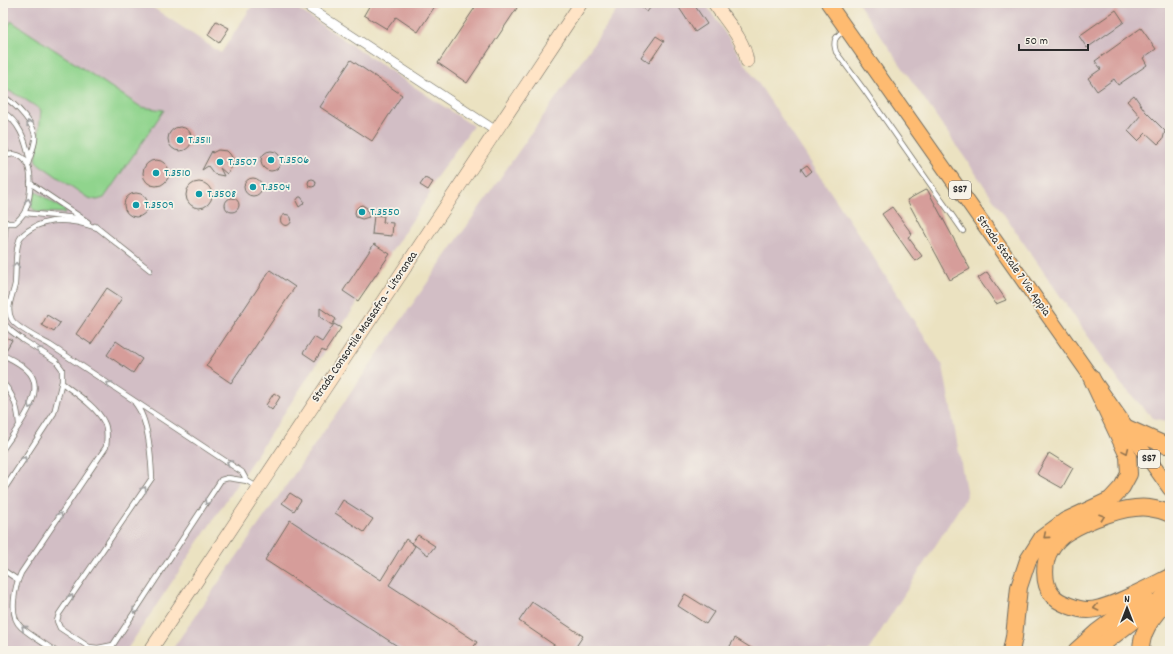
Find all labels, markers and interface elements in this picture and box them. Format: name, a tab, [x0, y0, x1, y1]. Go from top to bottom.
scale bar	[1019, 26, 1088, 52]
text: 50 m	[1025, 33, 1048, 50]
one-way arrow	[26, 120, 33, 127]
place label: T.3511	[188, 132, 211, 149]
marker: T.3511	[175, 135, 185, 145]
place label: T.3506	[279, 152, 309, 169]
place label: T.3507	[228, 154, 257, 171]
marker: T.3506	[266, 155, 276, 165]
marker: T.3507	[215, 157, 225, 167]
place label: T.3510	[164, 165, 191, 182]
marker: T.3510	[151, 168, 161, 178]
place label: T.3504	[261, 179, 290, 196]
road number: SS7	[949, 181, 971, 199]
marker: T.3504	[248, 182, 258, 192]
place label: T.3508	[207, 186, 236, 203]
marker: T.3508	[194, 189, 204, 199]
place label: T.3509	[144, 197, 174, 214]
one-way arrow	[23, 198, 31, 204]
marker: T.3509	[131, 200, 141, 210]
place label: T.3550	[370, 204, 400, 221]
marker: T.3550	[357, 207, 367, 217]
street label: Strada Statale 7 Via Appia	[972, 212, 1054, 320]
street label: Strada Consortile Massafra - Litoranea	[308, 248, 422, 406]
one-way arrow	[12, 262, 21, 268]
one-way arrow	[36, 347, 43, 354]
one-way arrow	[106, 381, 113, 389]
one-way arrow	[27, 402, 35, 409]
one-way arrow	[1121, 447, 1129, 454]
road number: SS7	[1138, 450, 1160, 468]
one-way arrow	[20, 456, 27, 463]
one-way arrow	[226, 460, 233, 468]
one-way arrow	[139, 486, 147, 493]
one-way arrow	[204, 498, 212, 505]
one-way arrow	[55, 512, 62, 519]
one-way arrow	[1098, 513, 1105, 522]
one-way arrow	[1044, 531, 1051, 538]
north arrow	[1107, 588, 1147, 628]
text: N	[1124, 592, 1130, 608]
one-way arrow	[66, 594, 74, 601]
one-way arrow	[1092, 604, 1099, 612]
one-way arrow	[132, 607, 140, 614]
one-way arrow	[21, 626, 28, 633]

